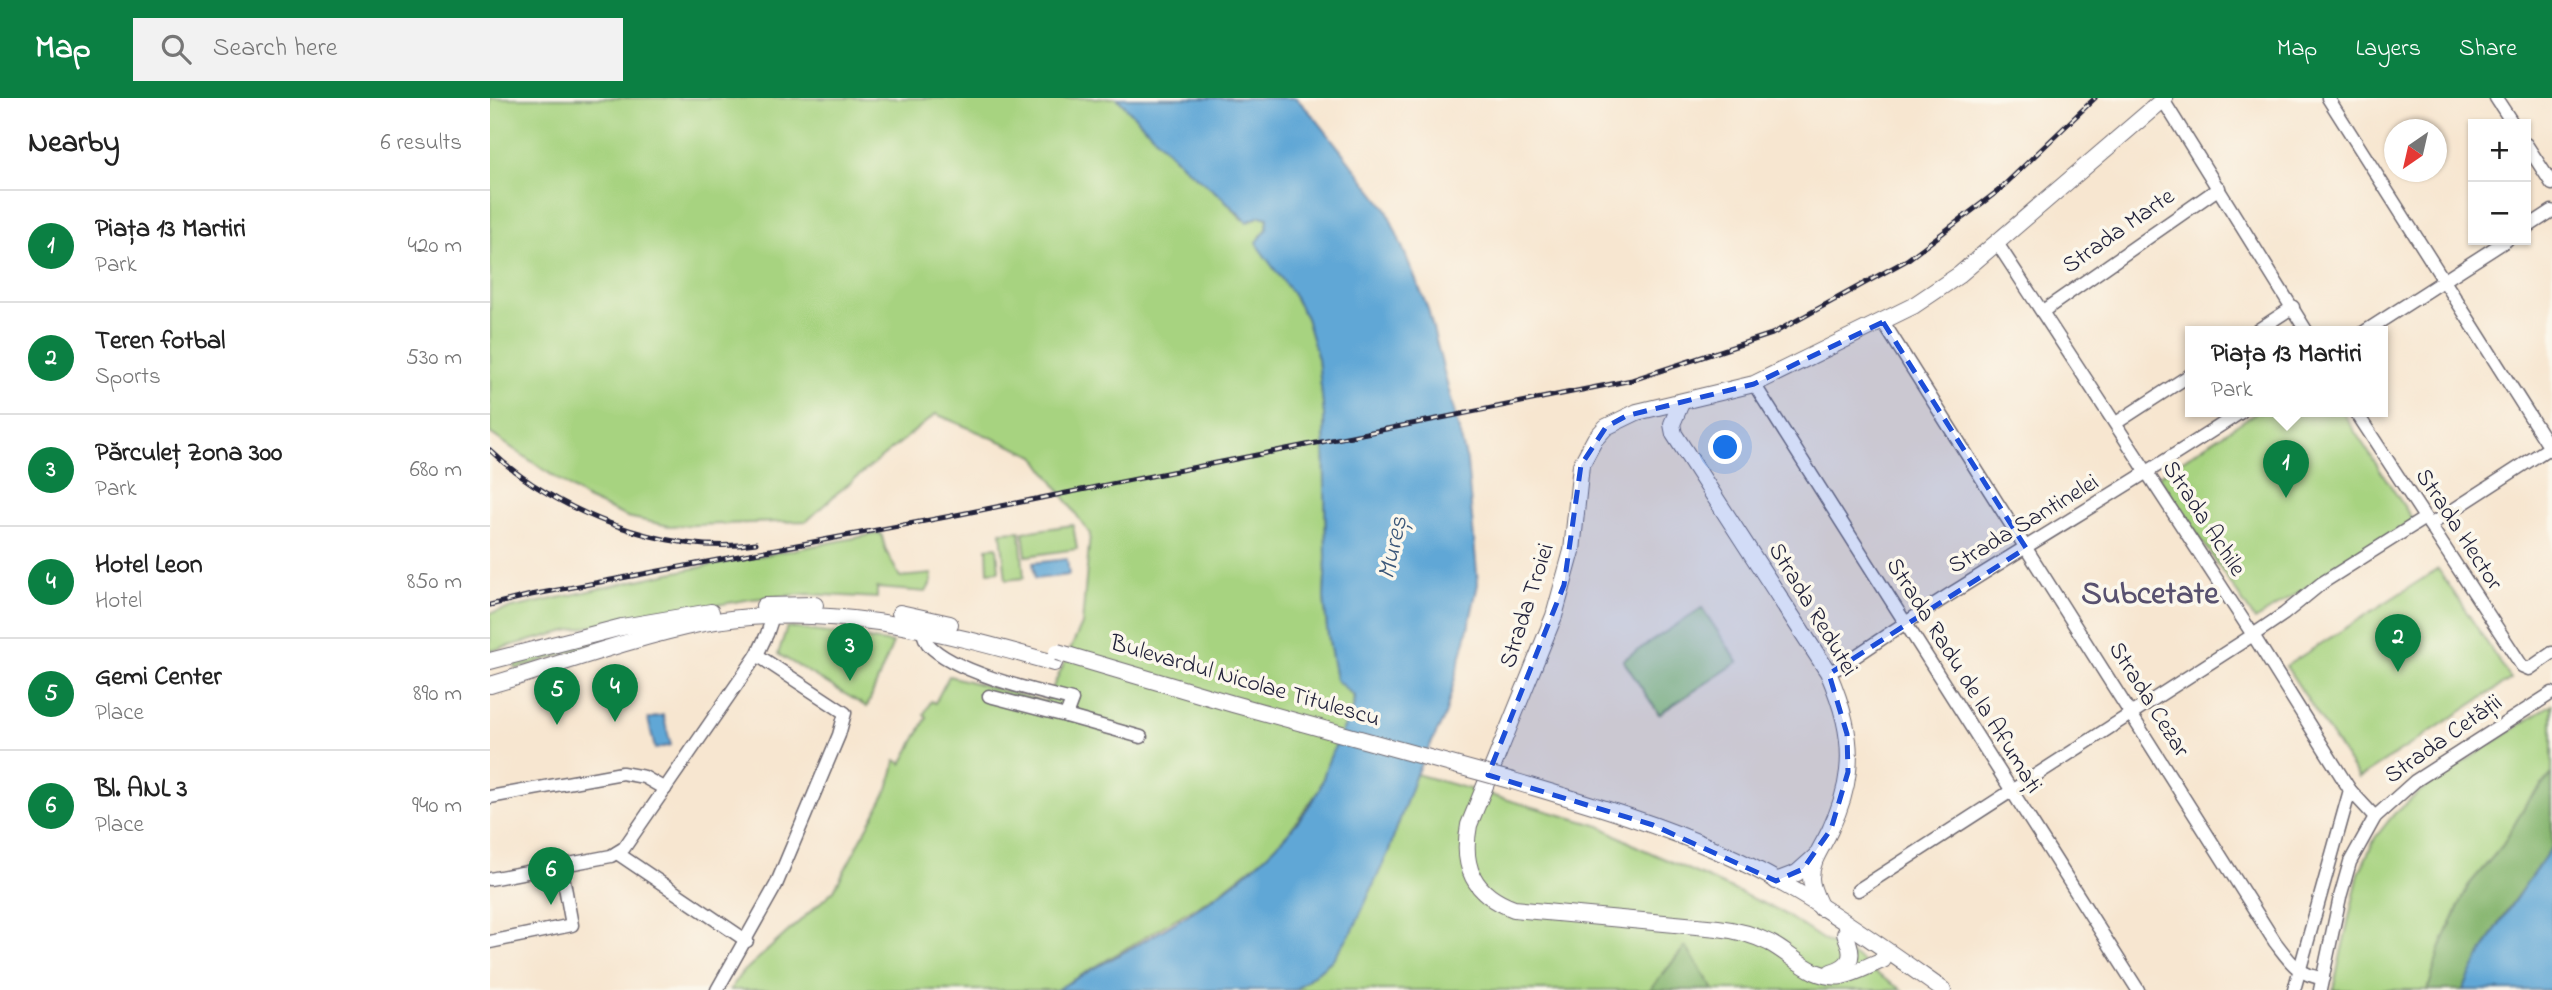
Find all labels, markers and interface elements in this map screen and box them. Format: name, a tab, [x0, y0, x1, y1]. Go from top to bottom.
search box	[133, 18, 623, 81]
text: Map	[35, 25, 91, 73]
icon: search	[157, 30, 195, 68]
text: Search here	[213, 30, 337, 68]
text: Map	[2277, 32, 2317, 67]
text: Layers	[2355, 32, 2421, 67]
text: Share	[2459, 32, 2517, 67]
north arrow	[2384, 119, 2447, 182]
map controls	[2468, 119, 2531, 245]
button: +	[2468, 119, 2531, 182]
text: Nearby	[28, 122, 120, 166]
text: 6 results	[381, 127, 462, 160]
street label: Strada Marte	[2056, 180, 2183, 284]
button: −	[2468, 182, 2531, 245]
text: Piața 13 Martiri	[95, 211, 246, 249]
text: 1	[47, 230, 55, 263]
text: 420 m	[408, 230, 462, 263]
text: Park	[95, 249, 137, 282]
text: Teren fotbal	[95, 323, 225, 361]
popup	[2185, 326, 2388, 417]
text: Piața 13 Martiri	[2211, 336, 2362, 374]
text: 2	[45, 342, 57, 375]
text: 530 m	[406, 342, 462, 375]
text: Sports	[95, 361, 161, 394]
text: Park	[2211, 374, 2253, 407]
your location	[1708, 430, 1742, 464]
text: Părculeț Zona 300	[95, 435, 282, 473]
pin: 1	[2263, 440, 2309, 498]
text: 3	[46, 454, 56, 487]
text: 680 m	[410, 454, 462, 487]
street label: Strada Achile	[2152, 454, 2254, 584]
street label: Strada Hector	[2405, 462, 2511, 599]
street label: Strada Santinelei	[1942, 466, 2106, 584]
text: Park	[95, 473, 137, 506]
water label: Mureș	[1369, 512, 1419, 583]
street label: Strada Redutei	[1758, 536, 1866, 684]
street label: Strada Troiei	[1491, 539, 1565, 673]
text: Hotel Leon	[95, 547, 202, 585]
street label: Strada Radu de la Afumați	[1876, 551, 2050, 801]
text: 4	[46, 566, 56, 599]
text: 850 m	[407, 566, 462, 599]
district label: Subcetate	[2081, 572, 2220, 619]
text: Hotel	[95, 585, 142, 618]
pin: 2	[2375, 614, 2421, 672]
pin: 3	[827, 623, 873, 681]
street label: Bulevardul Nicolae Titulescu	[1105, 626, 1384, 737]
street label: Strada Cezar	[2099, 635, 2198, 765]
text: Gemi Center	[95, 659, 222, 697]
pin: 4	[592, 664, 638, 722]
pin: 5	[534, 667, 580, 725]
text: 5	[44, 678, 58, 711]
text: 890 m	[413, 678, 462, 711]
street label: Strada Cetății	[2378, 686, 2510, 794]
text: Place	[95, 697, 144, 730]
text: Bl. ANL 3	[95, 771, 188, 809]
text: 6	[46, 790, 56, 823]
text: 940 m	[412, 790, 462, 823]
text: Place	[95, 809, 144, 842]
pin: 6	[528, 847, 574, 905]

